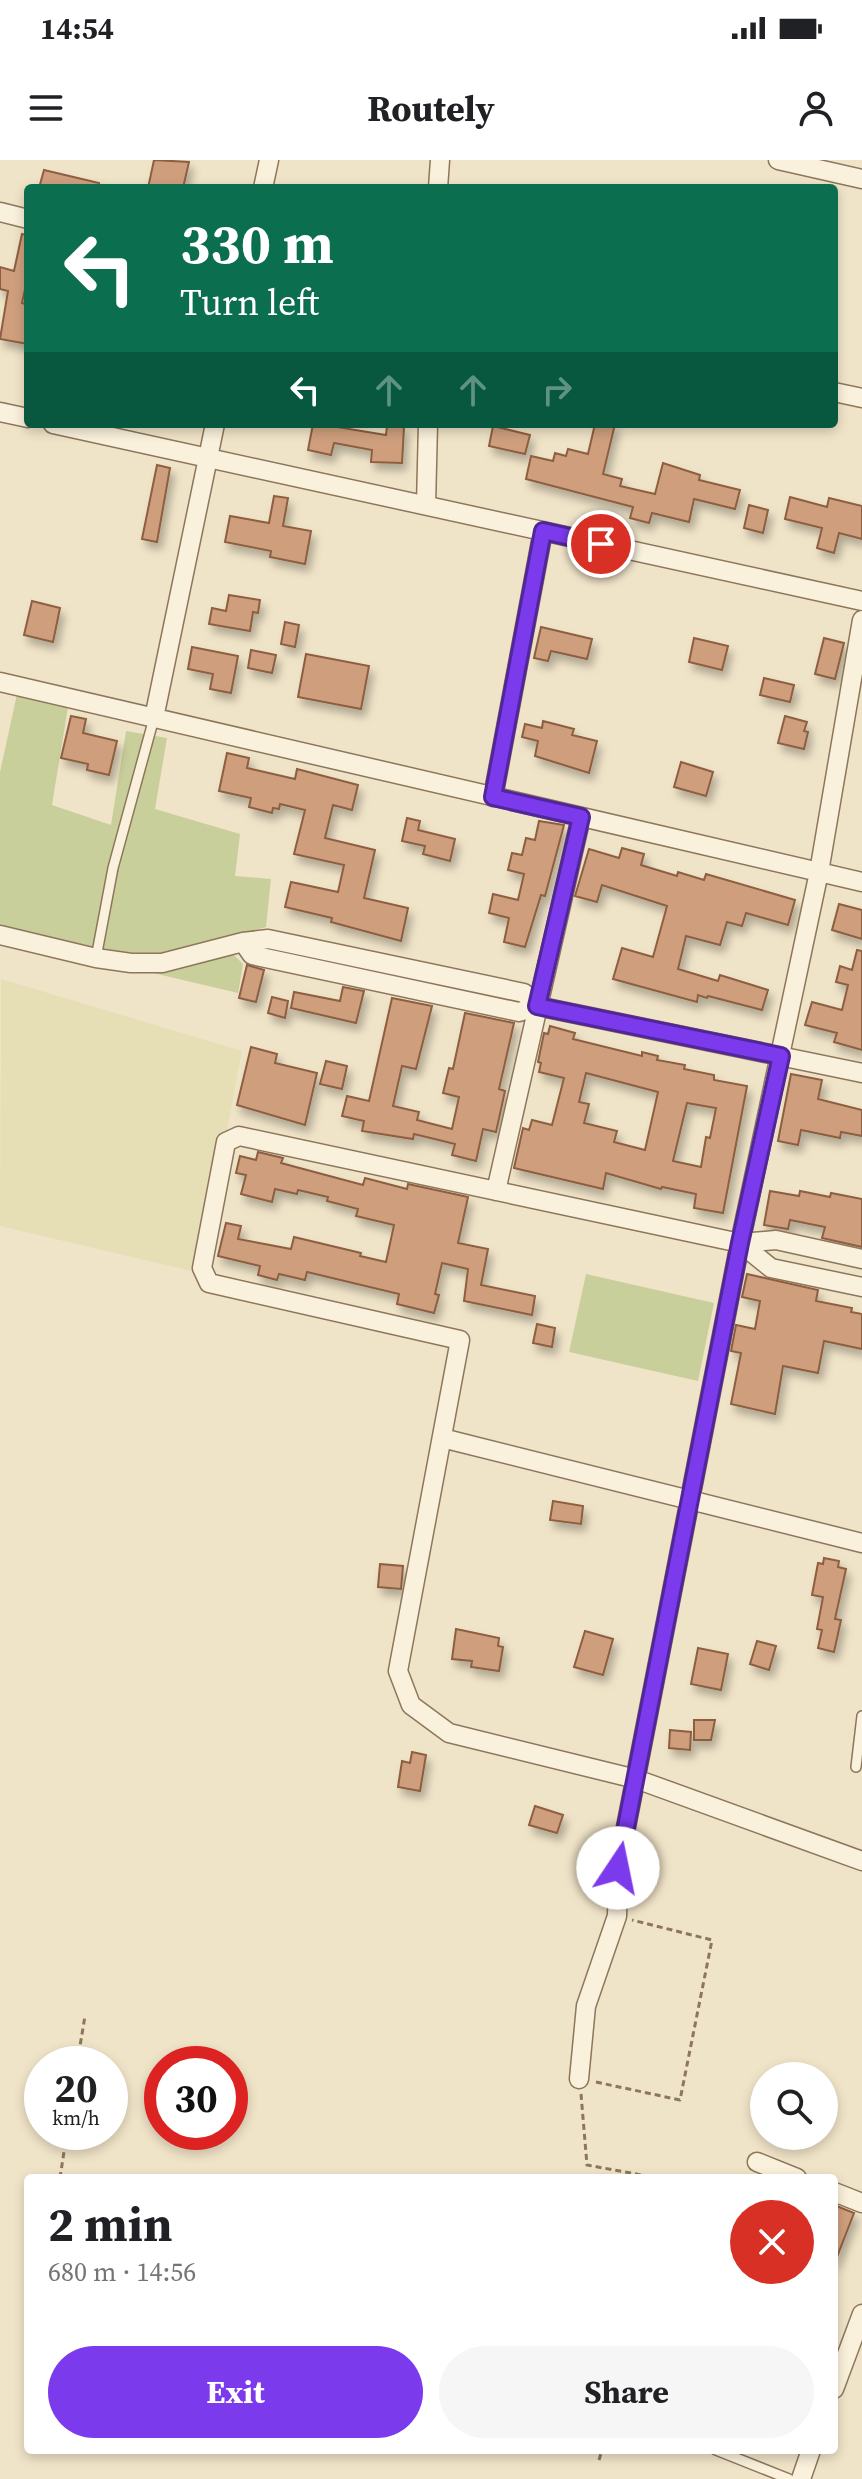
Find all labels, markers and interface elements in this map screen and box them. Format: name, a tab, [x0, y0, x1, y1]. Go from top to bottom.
text: 14:54	[40, 8, 114, 49]
text: Routely	[367, 84, 495, 133]
icon: menu	[24, 86, 68, 130]
icon: person	[794, 86, 838, 130]
text: 330 m	[180, 205, 334, 282]
icon: left	[48, 216, 152, 320]
text: Turn left	[180, 278, 319, 327]
icon: left	[283, 368, 327, 412]
icon: ahead	[367, 368, 411, 412]
icon: ahead	[451, 368, 495, 412]
icon: right	[535, 368, 579, 412]
pin	[567, 510, 635, 578]
icon: arrive	[579, 522, 623, 566]
position arrow	[576, 1826, 660, 1910]
speed limit sign: 30	[144, 2046, 248, 2150]
text: 20	[54, 2061, 98, 2115]
map controls	[750, 2062, 838, 2150]
button: search	[750, 2062, 838, 2150]
text: km/h	[52, 2104, 100, 2132]
text: 2 min	[48, 2191, 173, 2257]
button: close	[730, 2200, 814, 2284]
text: 680 m · 14:56	[48, 2254, 196, 2290]
button: Exit	[48, 2346, 423, 2438]
button: Share	[439, 2346, 814, 2438]

